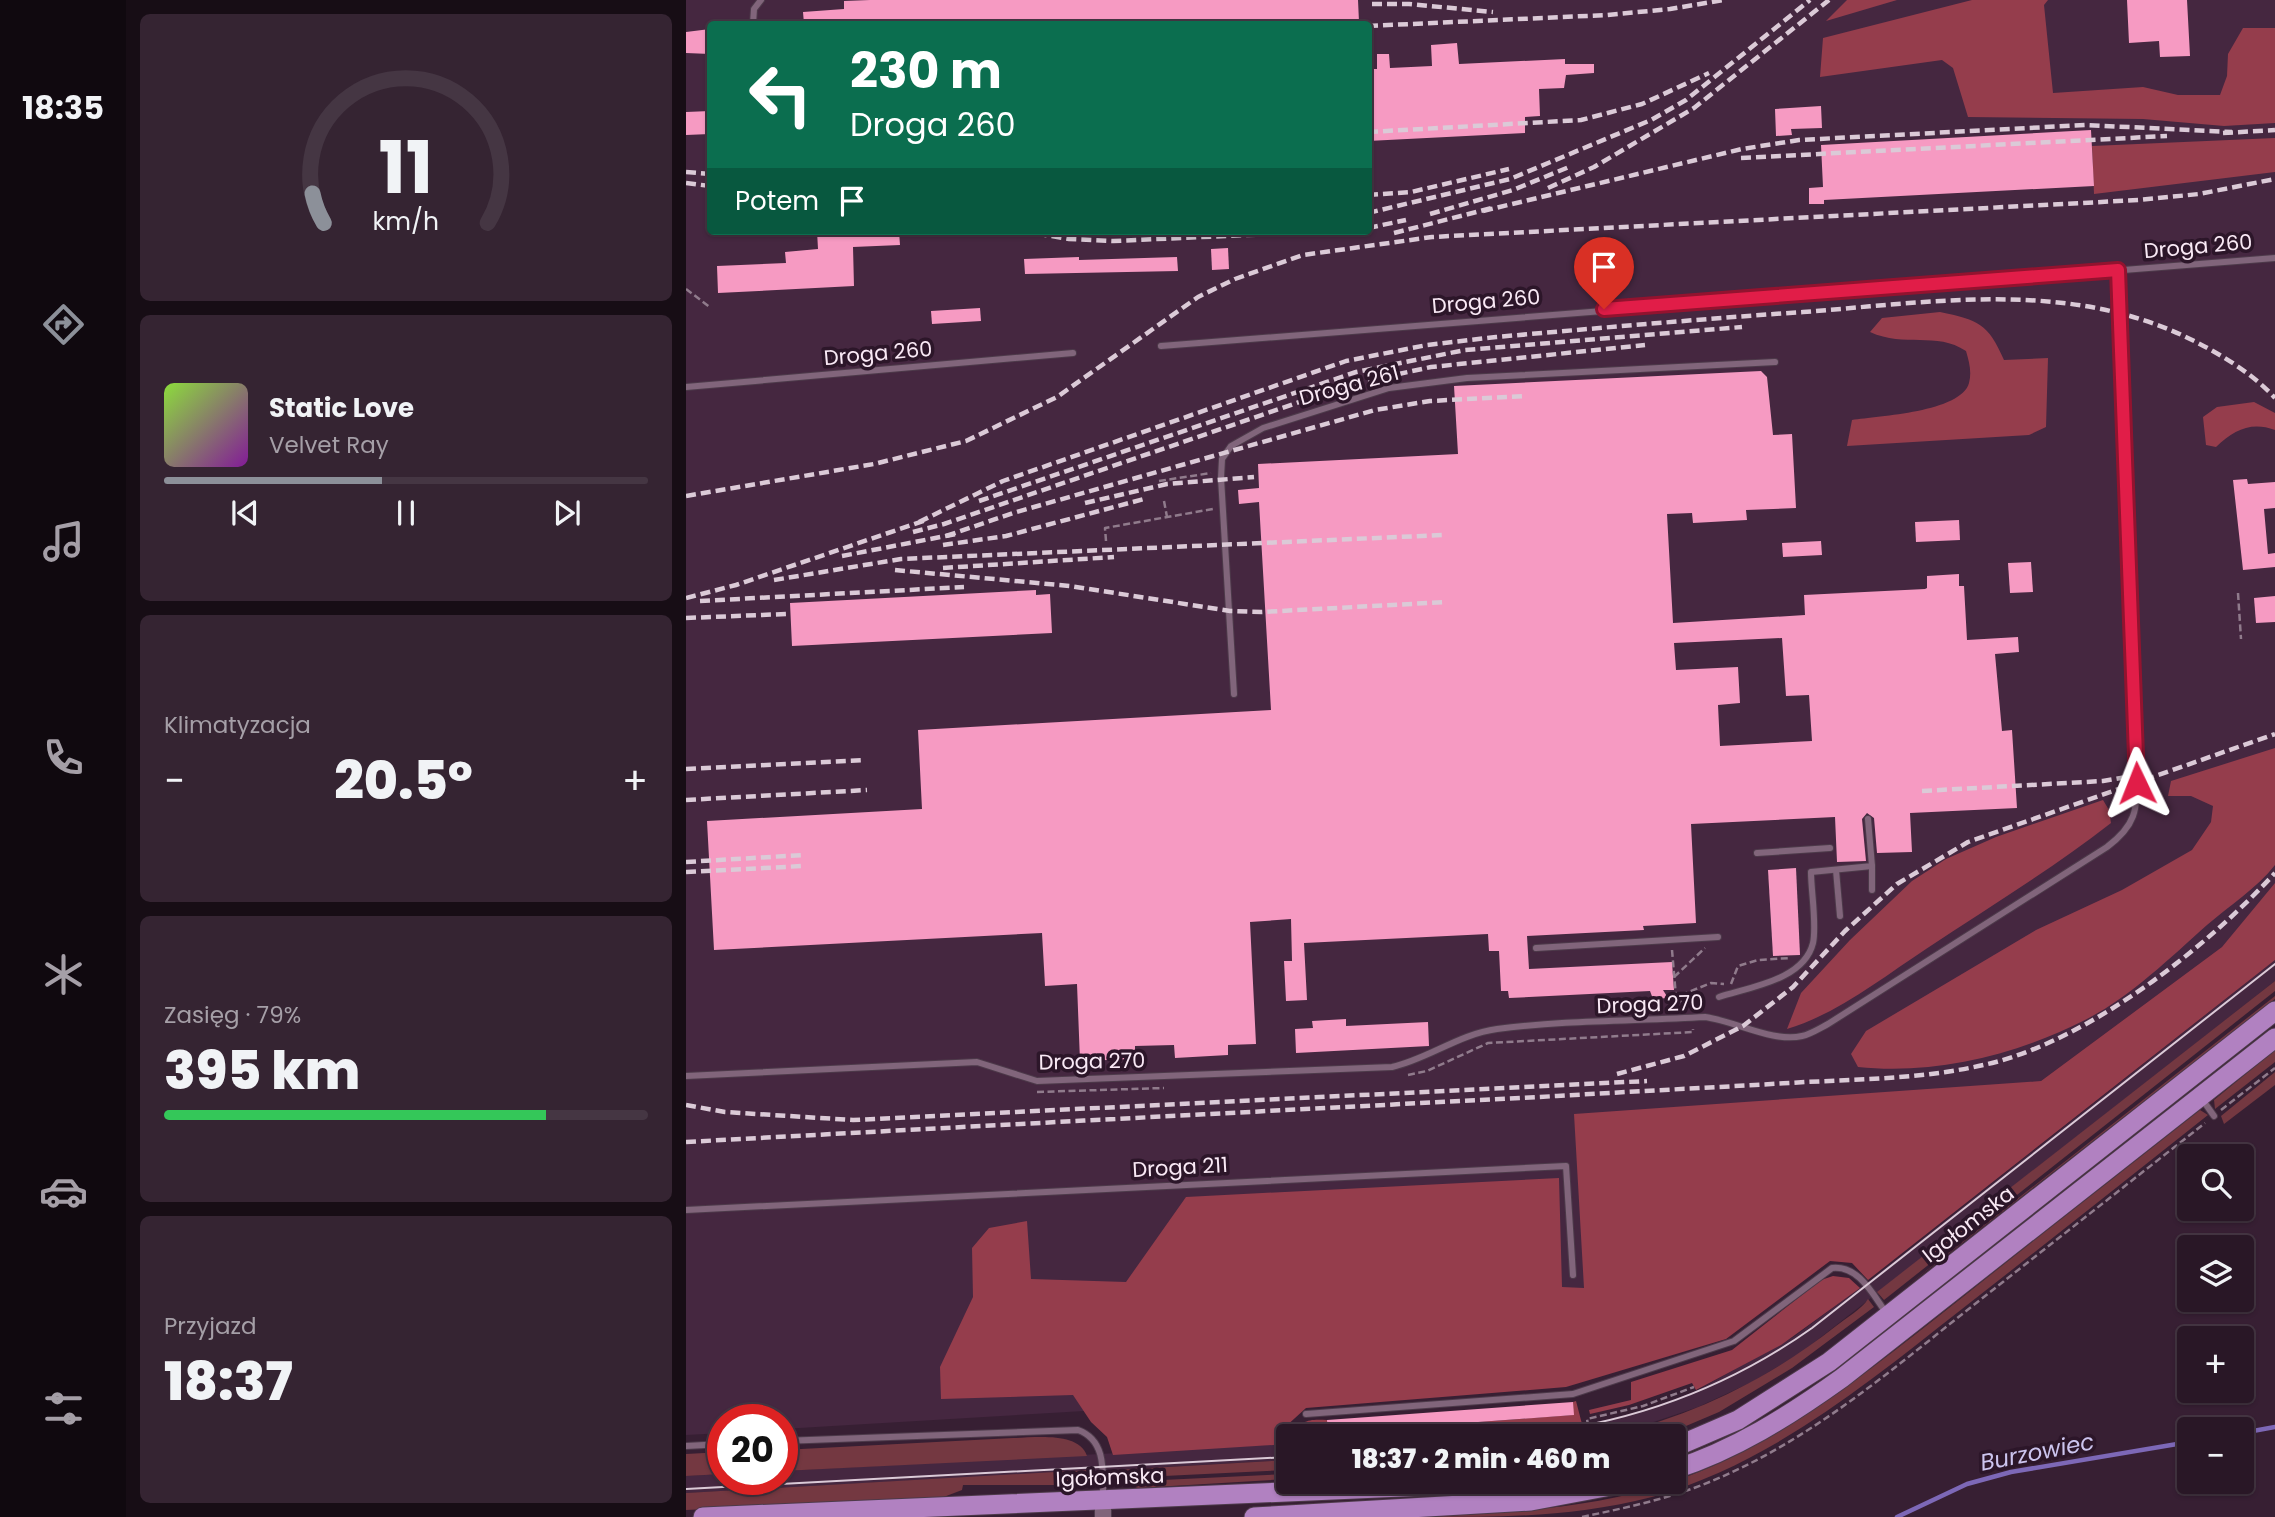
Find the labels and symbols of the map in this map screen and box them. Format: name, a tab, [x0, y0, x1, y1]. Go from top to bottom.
street label: Droga 260	[2143, 227, 2253, 265]
pin	[1574, 237, 1634, 309]
street label: Droga 260	[1431, 282, 1541, 320]
street label: Droga 260	[823, 334, 933, 372]
street label: Droga 261	[1296, 358, 1402, 412]
position arrow	[2100, 746, 2174, 820]
street label: Droga 270	[1596, 988, 1704, 1020]
street label: Droga 270	[1038, 1046, 1146, 1076]
street label: Droga 211	[1131, 1150, 1229, 1184]
street label: Igołomska	[1916, 1179, 2020, 1269]
speed limit sign: 20	[707, 1404, 798, 1495]
water label: Burzowiec	[1977, 1425, 2097, 1479]
street label: Igołomska	[1055, 1461, 1165, 1493]

